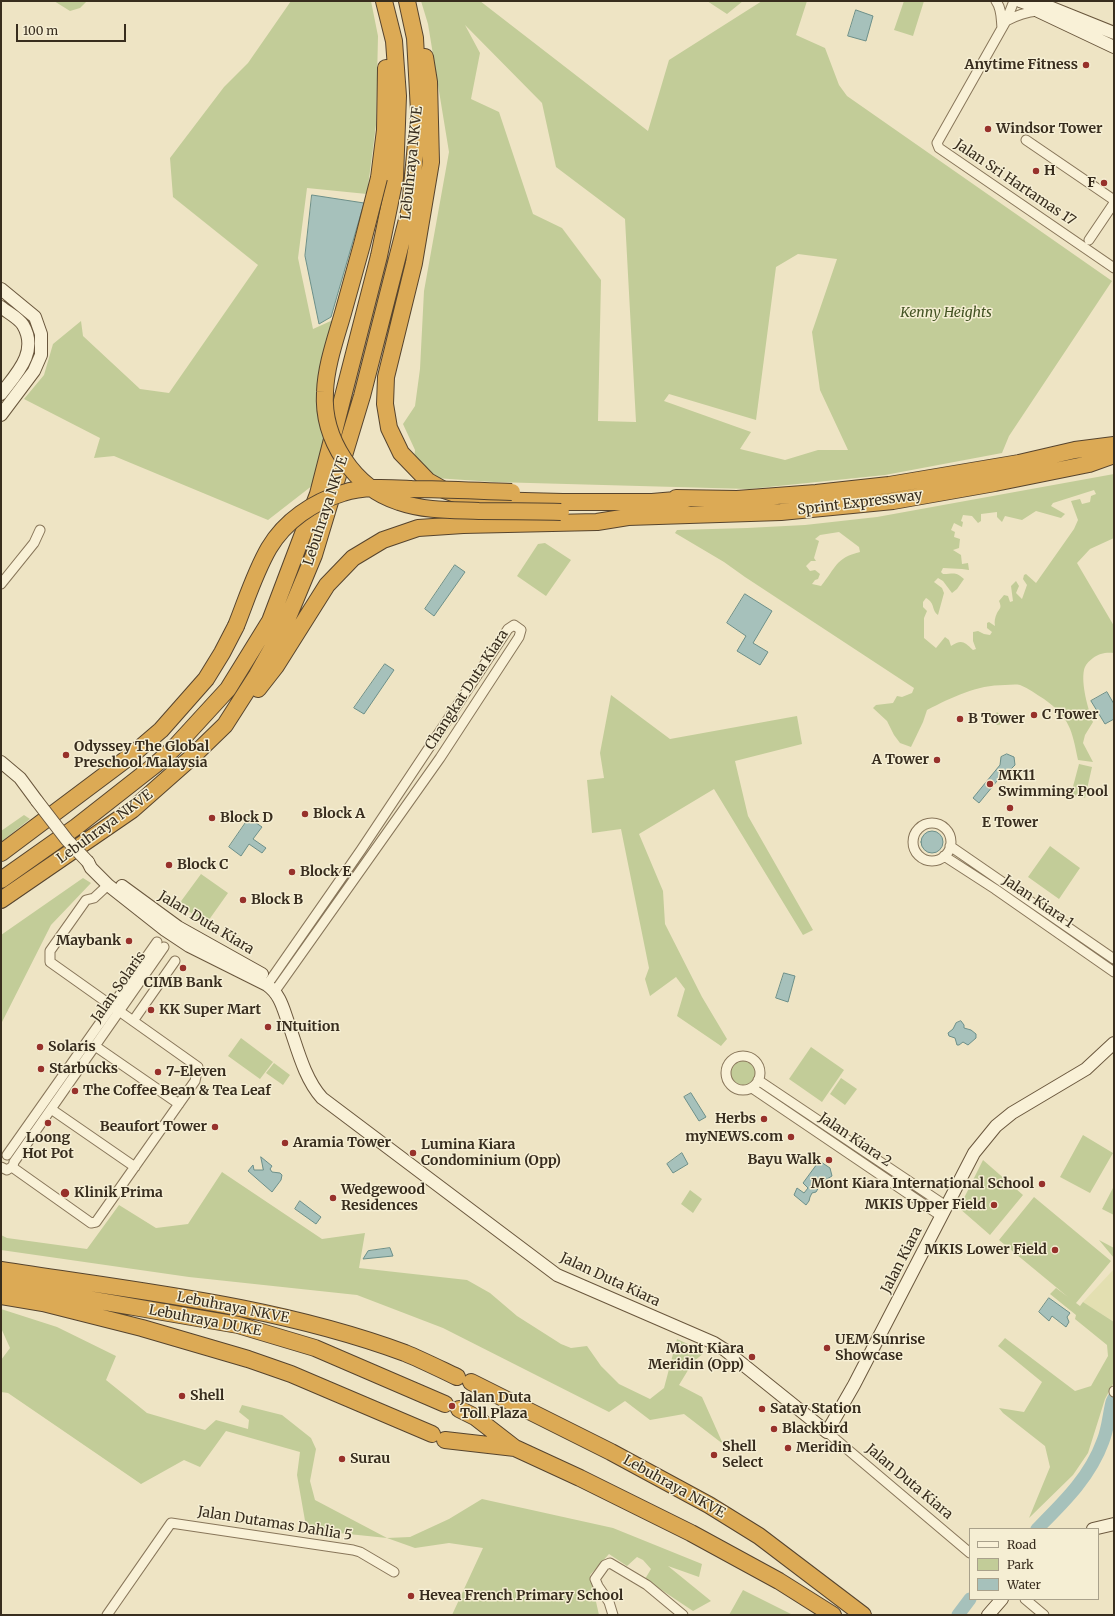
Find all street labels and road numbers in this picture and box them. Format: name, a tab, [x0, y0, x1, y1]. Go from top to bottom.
street label: Lebuhraya NKVE	[398, 105, 426, 221]
street label: Jalan Sri Hartamas 17	[951, 136, 1079, 230]
street label: Lebuhraya NKVE	[300, 454, 352, 568]
street label: Sprint Expressway	[797, 487, 923, 519]
street label: Changkat Duta Kiara	[422, 627, 512, 753]
street label: Lebuhraya NKVE	[54, 787, 156, 867]
street label: Jalan Kiara 1	[999, 872, 1077, 932]
street label: Jalan Duta Kiara	[155, 888, 257, 958]
street label: Jalan Solaris	[88, 948, 150, 1026]
street label: Jalan Kiara 2	[815, 1109, 895, 1171]
street label: Jalan Kiara	[878, 1224, 926, 1296]
street label: Jalan Duta Kiara	[557, 1250, 663, 1310]
street label: Lebuhraya NKVE	[175, 1289, 291, 1327]
street label: Lebuhraya DUKE	[147, 1302, 263, 1340]
street label: Jalan Duta Kiara	[862, 1441, 956, 1523]
street label: Lebuhraya NKVE	[620, 1452, 728, 1522]
street label: Jalan Dutamas Dahlia 5	[197, 1504, 353, 1544]

